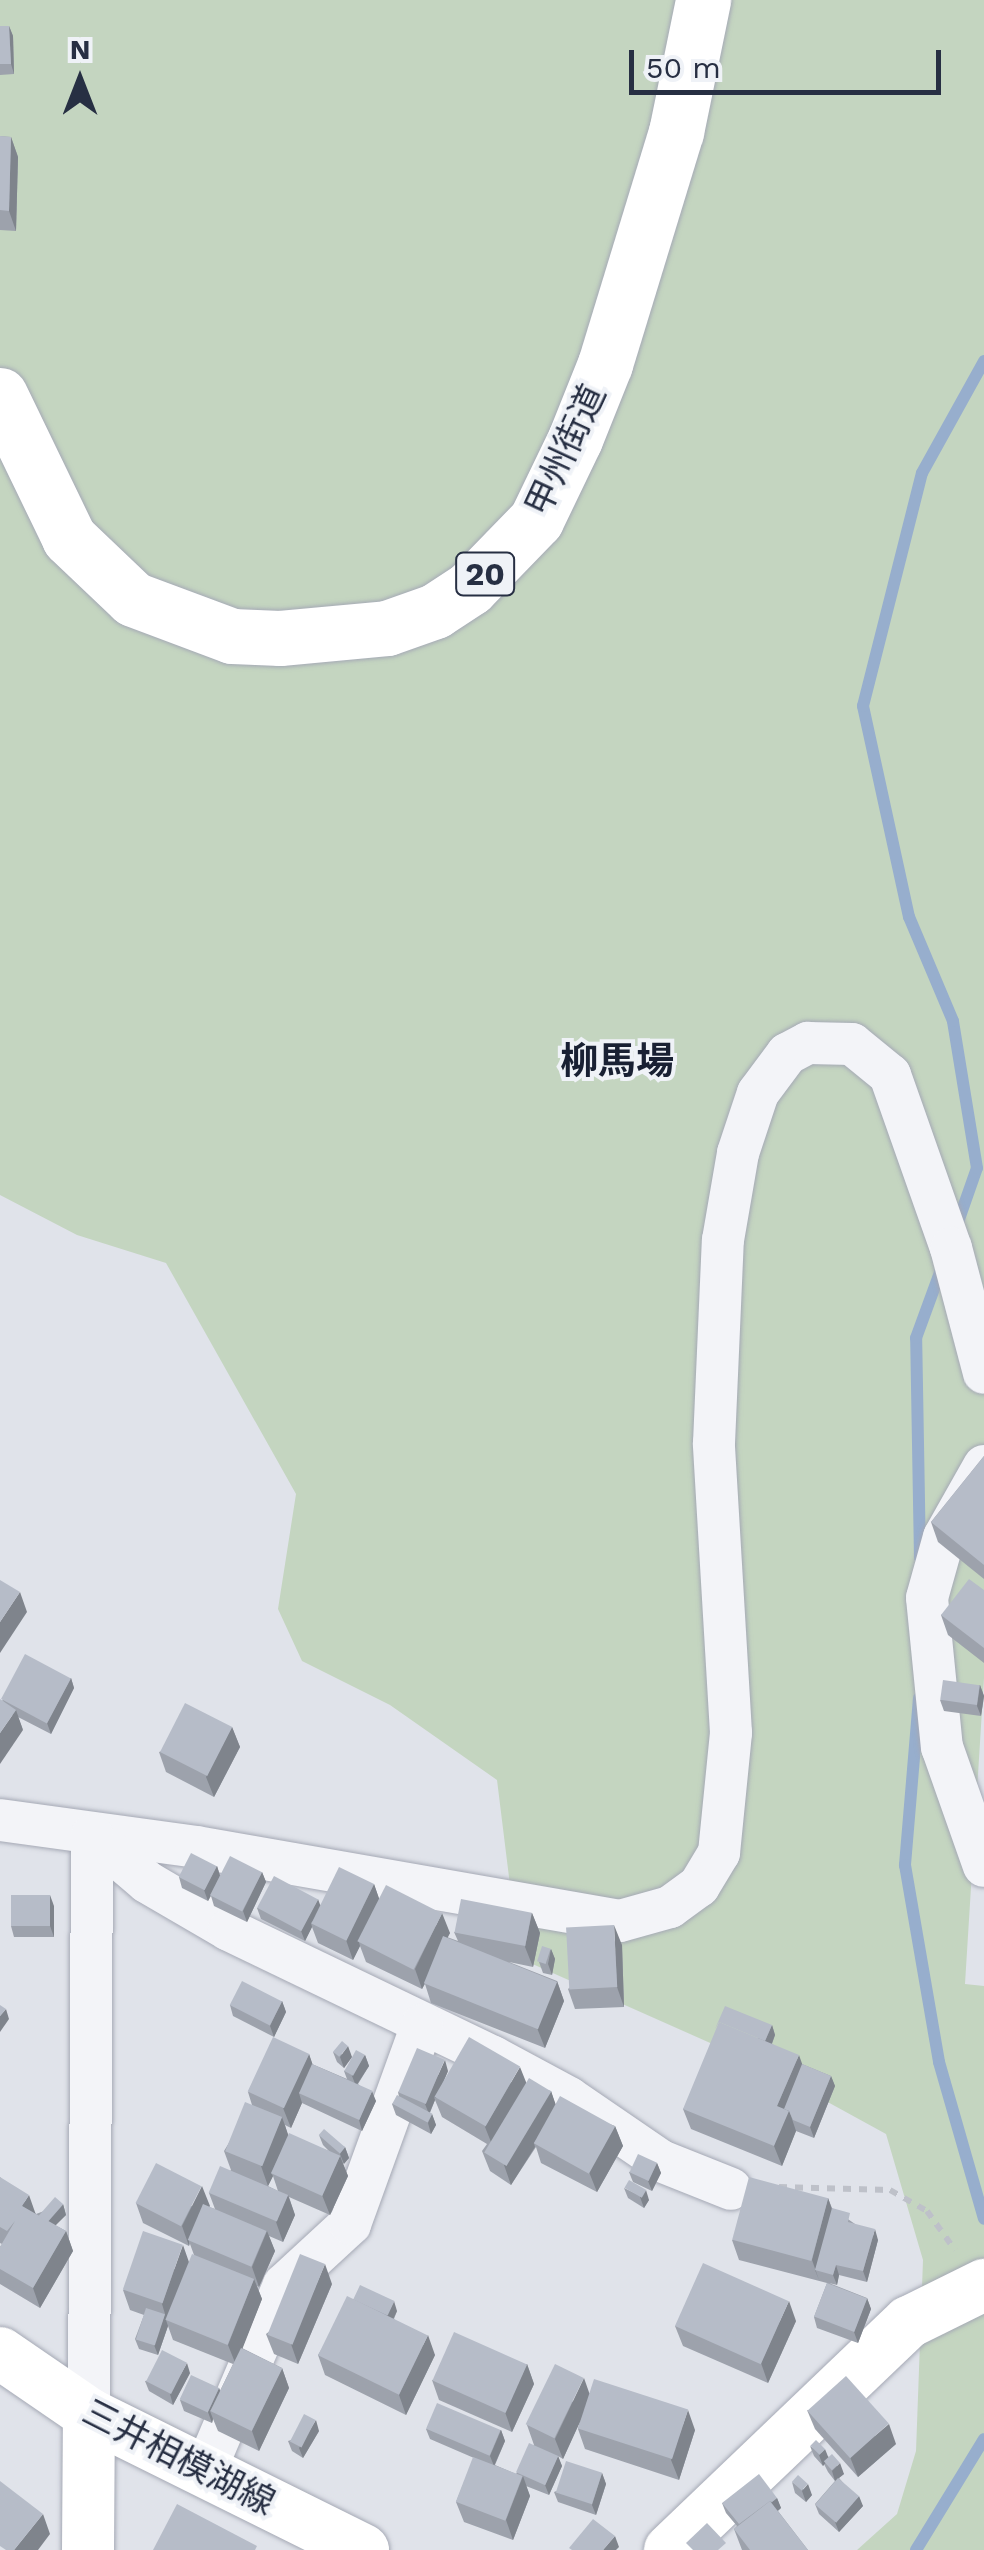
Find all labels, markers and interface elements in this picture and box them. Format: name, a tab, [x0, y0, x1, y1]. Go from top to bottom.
north arrow	[30, 30, 130, 130]
scale bar	[634, 30, 946, 92]
text: N	[70, 33, 90, 66]
text: 50 m	[646, 50, 721, 85]
street label: 甲州街道	[516, 378, 614, 522]
road number: 20	[455, 547, 515, 601]
district label: 柳馬場	[560, 1039, 674, 1085]
street label: 三井相模湖線	[76, 2391, 282, 2523]

